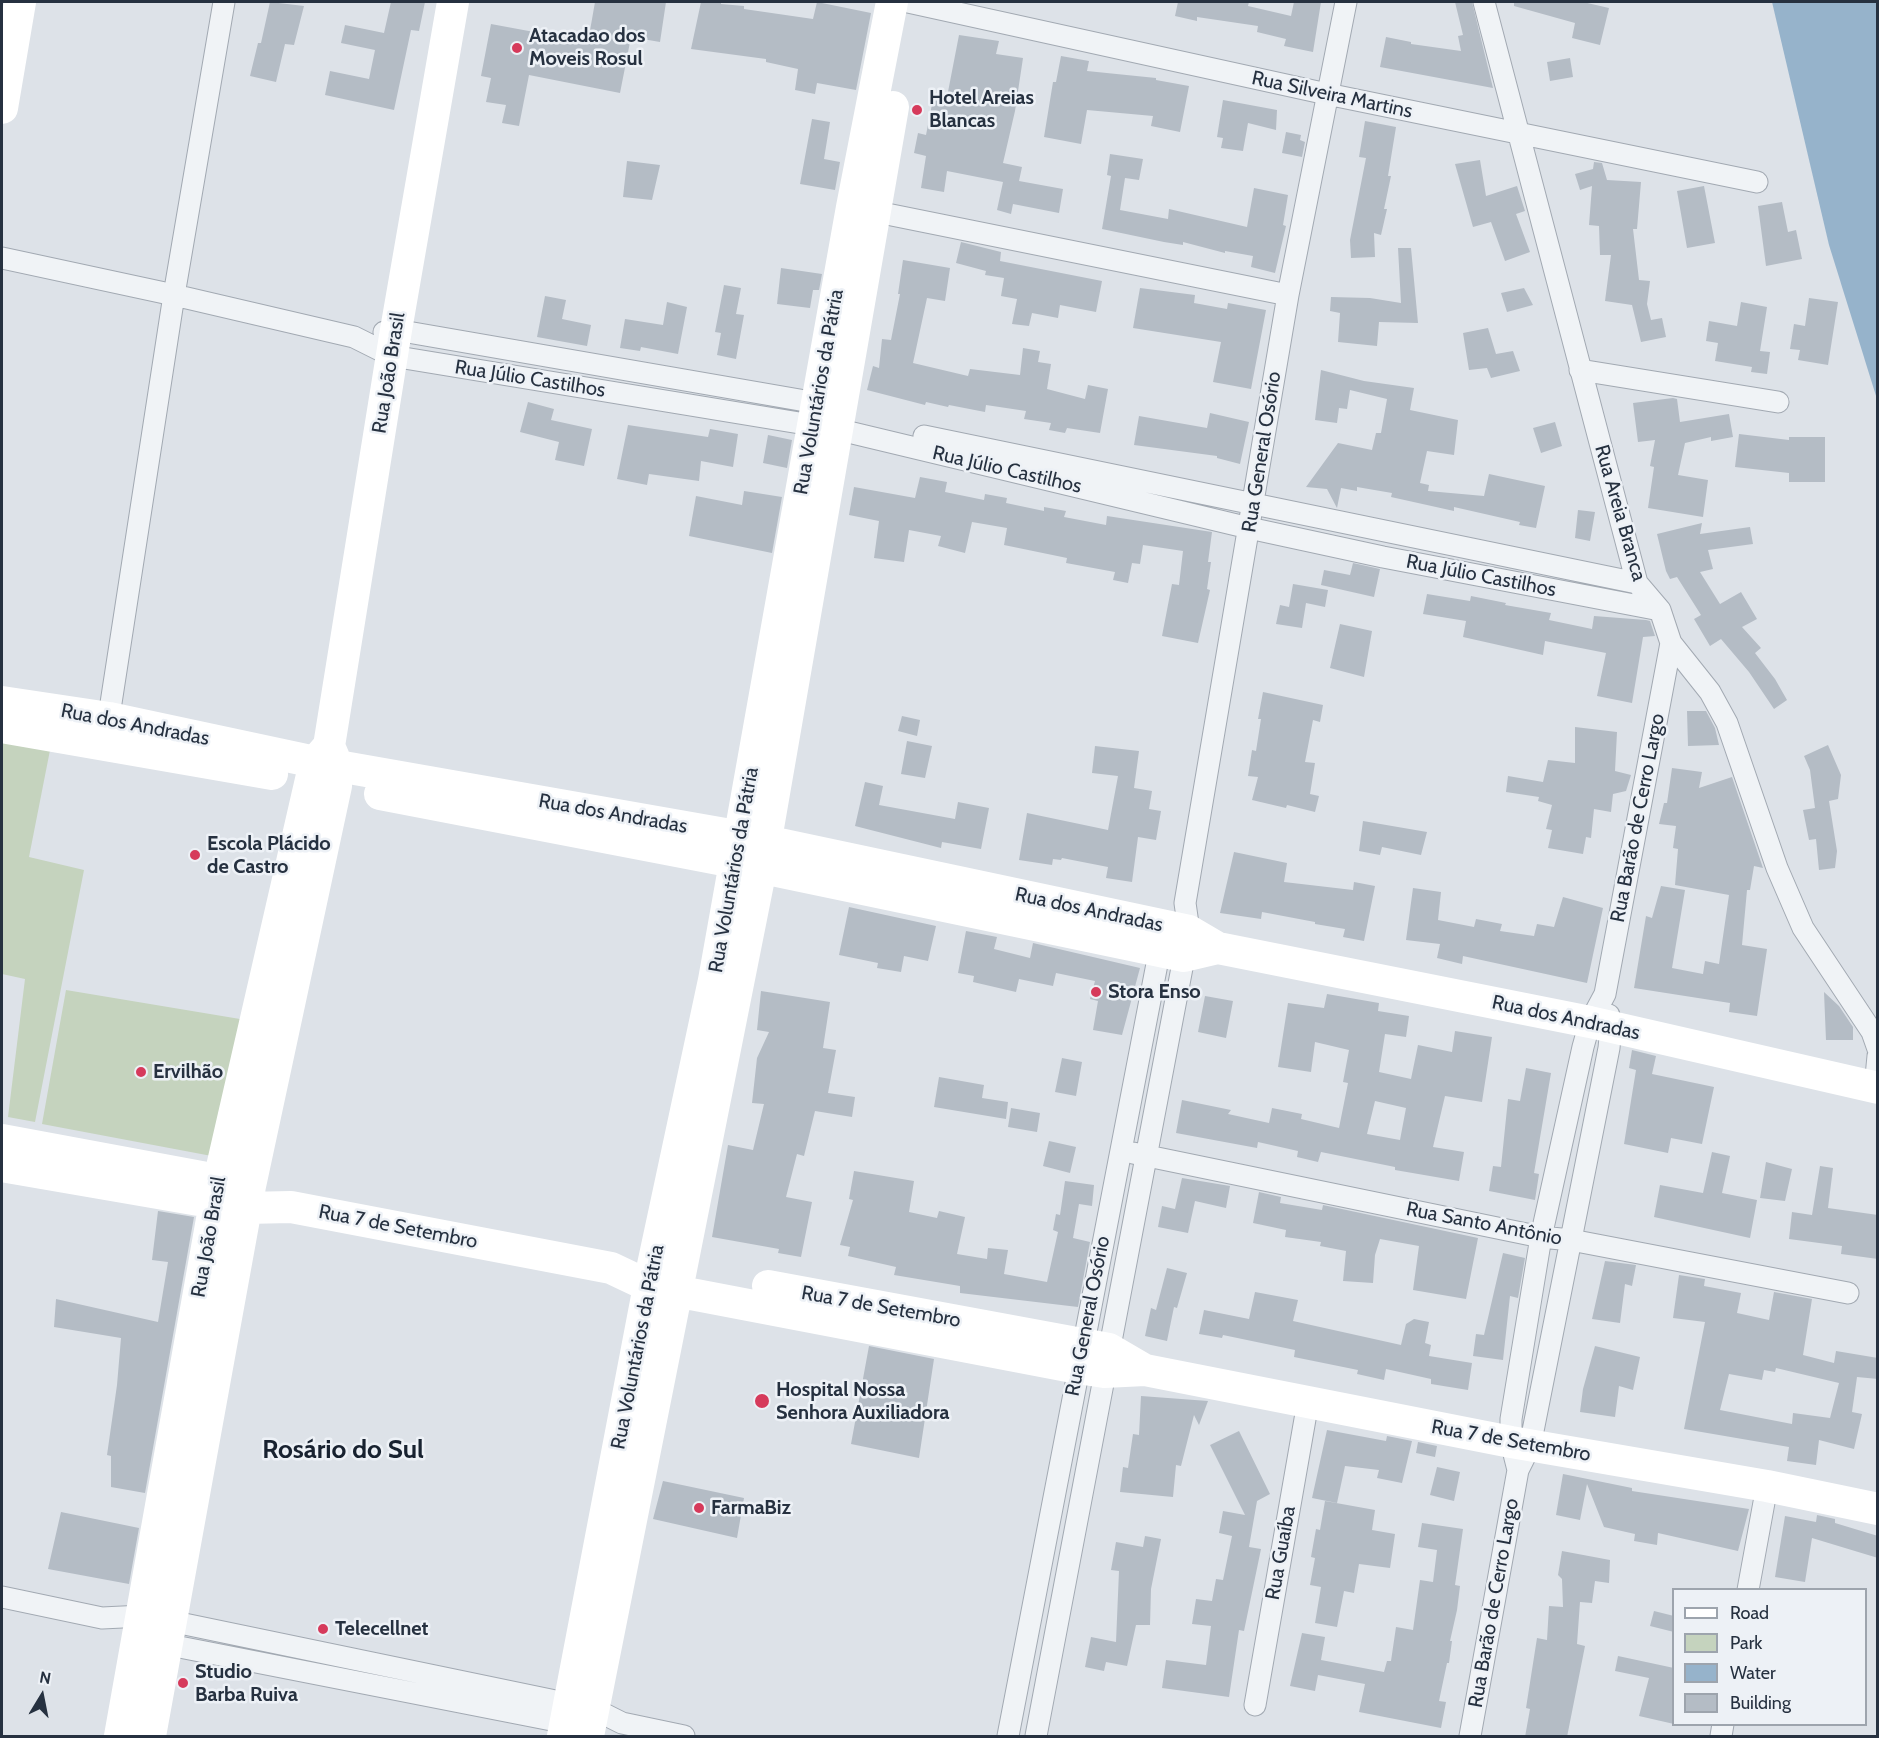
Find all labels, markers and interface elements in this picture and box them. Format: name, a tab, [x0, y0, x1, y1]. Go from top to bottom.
place label: Atacadao dos Moveis Rosul	[529, 24, 645, 71]
marker: Atacadao dos Moveis Rosul	[510, 41, 524, 55]
street label: Rua Silveira Martins	[1249, 66, 1415, 124]
place label: Hotel Areias Blancas	[929, 86, 1034, 133]
marker: Hotel Areias Blancas	[910, 103, 924, 117]
street label: Rua Voluntários da Pátria	[789, 288, 849, 496]
street label: Rua João Brasil	[368, 311, 410, 435]
street label: Rua Júlio Castilhos	[453, 355, 607, 403]
street label: Rua General Osório	[1237, 370, 1287, 534]
street label: Rua Júlio Castilhos	[930, 441, 1084, 499]
street label: Rua Areia Branca	[1589, 442, 1651, 584]
street label: Rua Júlio Castilhos	[1404, 550, 1558, 602]
street label: Rua dos Andradas	[59, 699, 211, 751]
street label: Rua Barão de Cerro Largo	[1606, 712, 1670, 924]
street label: Rua Voluntários da Pátria	[704, 766, 764, 974]
street label: Rua dos Andradas	[537, 789, 689, 839]
place label: Escola Plácido de Castro	[207, 832, 331, 879]
marker: Escola Plácido de Castro	[188, 848, 202, 862]
street label: Rua dos Andradas	[1013, 883, 1165, 937]
place label: Stora Enso	[1108, 980, 1201, 1004]
marker: Stora Enso	[1089, 985, 1103, 999]
street label: Rua dos Andradas	[1490, 991, 1642, 1045]
place label: Ervilhão	[153, 1060, 223, 1084]
marker: Ervilhão	[134, 1065, 148, 1079]
street label: Rua João Brasil	[187, 1175, 231, 1299]
street label: Rua Santo Antônio	[1404, 1197, 1564, 1251]
street label: Rua 7 de Setembro	[317, 1200, 479, 1254]
street label: Rua General Osório	[1061, 1234, 1115, 1398]
street label: Rua Voluntários da Pátria	[606, 1243, 670, 1451]
street label: Rua 7 de Setembro	[799, 1281, 963, 1333]
place label: Hospital Nossa Senhora Auxiliadora	[776, 1378, 949, 1425]
marker: Hospital Nossa Senhora Auxiliadora	[753, 1392, 771, 1410]
street label: Rua 7 de Setembro	[1429, 1415, 1593, 1467]
district label: Rosário do Sul	[262, 1434, 424, 1466]
place label: FarmaBiz	[711, 1496, 791, 1520]
street label: Rua Barão de Cerro Largo	[1464, 1497, 1524, 1709]
marker: FarmaBiz	[692, 1501, 706, 1515]
street label: Rua Guaíba	[1261, 1504, 1301, 1602]
legend	[1672, 1588, 1867, 1726]
text: Road	[1730, 1602, 1769, 1624]
place label: Telecellnet	[335, 1617, 428, 1641]
marker: Telecellnet	[316, 1622, 330, 1636]
text: Park	[1730, 1632, 1762, 1654]
place label: Studio Barba Ruiva	[195, 1660, 298, 1707]
text: Water	[1730, 1662, 1776, 1684]
north arrow	[12, 1666, 72, 1726]
text: N	[38, 1667, 52, 1688]
marker: Studio Barba Ruiva	[176, 1676, 190, 1690]
text: Building	[1730, 1692, 1791, 1714]

